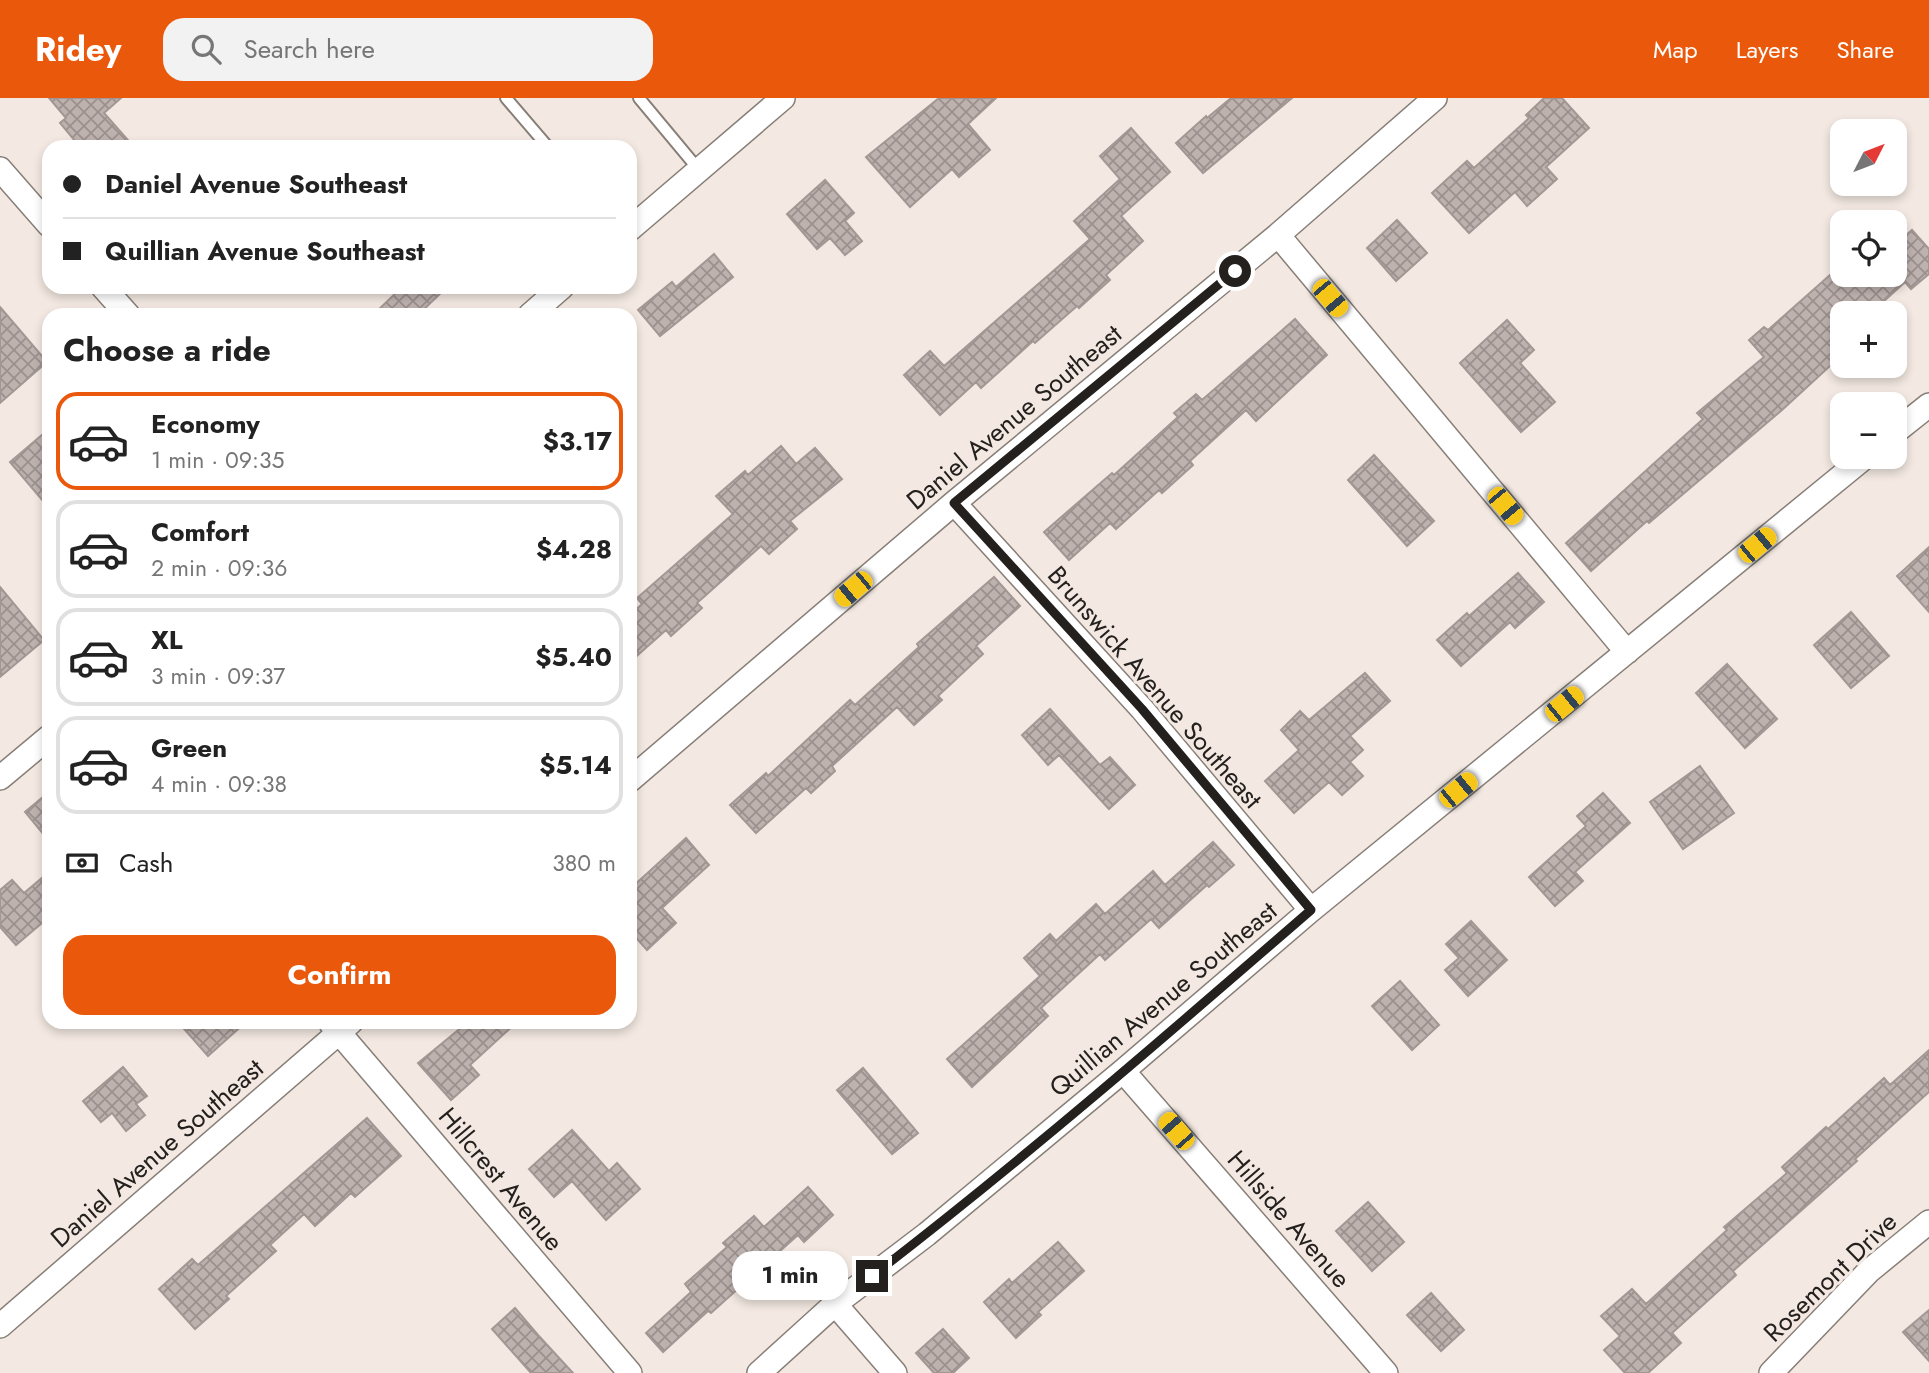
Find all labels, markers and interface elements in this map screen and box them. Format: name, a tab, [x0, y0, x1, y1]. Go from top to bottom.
search box	[163, 18, 653, 81]
text: Ridey	[35, 26, 121, 73]
icon: search	[187, 30, 225, 68]
text: Search here	[243, 30, 375, 68]
text: Map	[1653, 32, 1698, 67]
text: Layers	[1736, 32, 1798, 67]
text: Share	[1836, 32, 1894, 67]
north arrow	[1830, 119, 1908, 196]
map controls	[1830, 119, 1907, 469]
text: Daniel Avenue Southeast	[105, 165, 407, 203]
button: locate	[1830, 210, 1907, 287]
text: Quillian Avenue Southeast	[105, 232, 425, 270]
route start	[1219, 255, 1251, 287]
car	[1309, 275, 1352, 321]
button: +	[1830, 301, 1907, 378]
street label: Daniel Avenue Southeast	[898, 315, 1131, 519]
text: Choose a ride	[63, 327, 271, 373]
button: −	[1830, 392, 1907, 469]
text: Economy	[151, 405, 260, 443]
icon: car	[67, 410, 130, 473]
text: $3.17	[543, 422, 612, 460]
text: 1 min · 09:35	[151, 443, 284, 477]
car	[1484, 483, 1527, 529]
text: Comfort	[151, 513, 249, 551]
icon: car	[67, 518, 130, 581]
car	[1735, 523, 1780, 567]
text: $4.28	[536, 530, 612, 568]
text: 2 min · 09:36	[151, 551, 287, 585]
street label: Brunswick Avenue Southeast	[1039, 557, 1272, 817]
car	[831, 567, 876, 611]
text: XL	[151, 621, 183, 659]
icon: car	[67, 626, 130, 689]
text: $5.40	[535, 638, 612, 676]
text: 3 min · 09:37	[151, 659, 285, 693]
car	[1542, 683, 1587, 725]
text: Green	[151, 729, 227, 767]
icon: car	[67, 734, 130, 797]
text: $5.14	[539, 746, 612, 784]
text: 4 min · 09:38	[151, 767, 287, 801]
car	[1436, 769, 1481, 811]
icon: cash	[63, 844, 101, 882]
text: Cash	[119, 844, 173, 882]
text: 380 m	[552, 846, 616, 880]
street label: Quillian Avenue Southeast	[1041, 892, 1286, 1106]
button: Confirm	[63, 935, 616, 1015]
street label: Daniel Avenue Southeast	[42, 1049, 272, 1256]
street label: Hillcrest Avenue	[430, 1099, 572, 1259]
car	[1155, 1108, 1198, 1154]
street label: Hillside Avenue	[1218, 1142, 1360, 1296]
street label: Rosemont Drive	[1755, 1203, 1905, 1351]
callout: 1 min	[732, 1252, 848, 1300]
text: 1 min	[761, 1258, 819, 1292]
route end	[856, 1260, 888, 1292]

